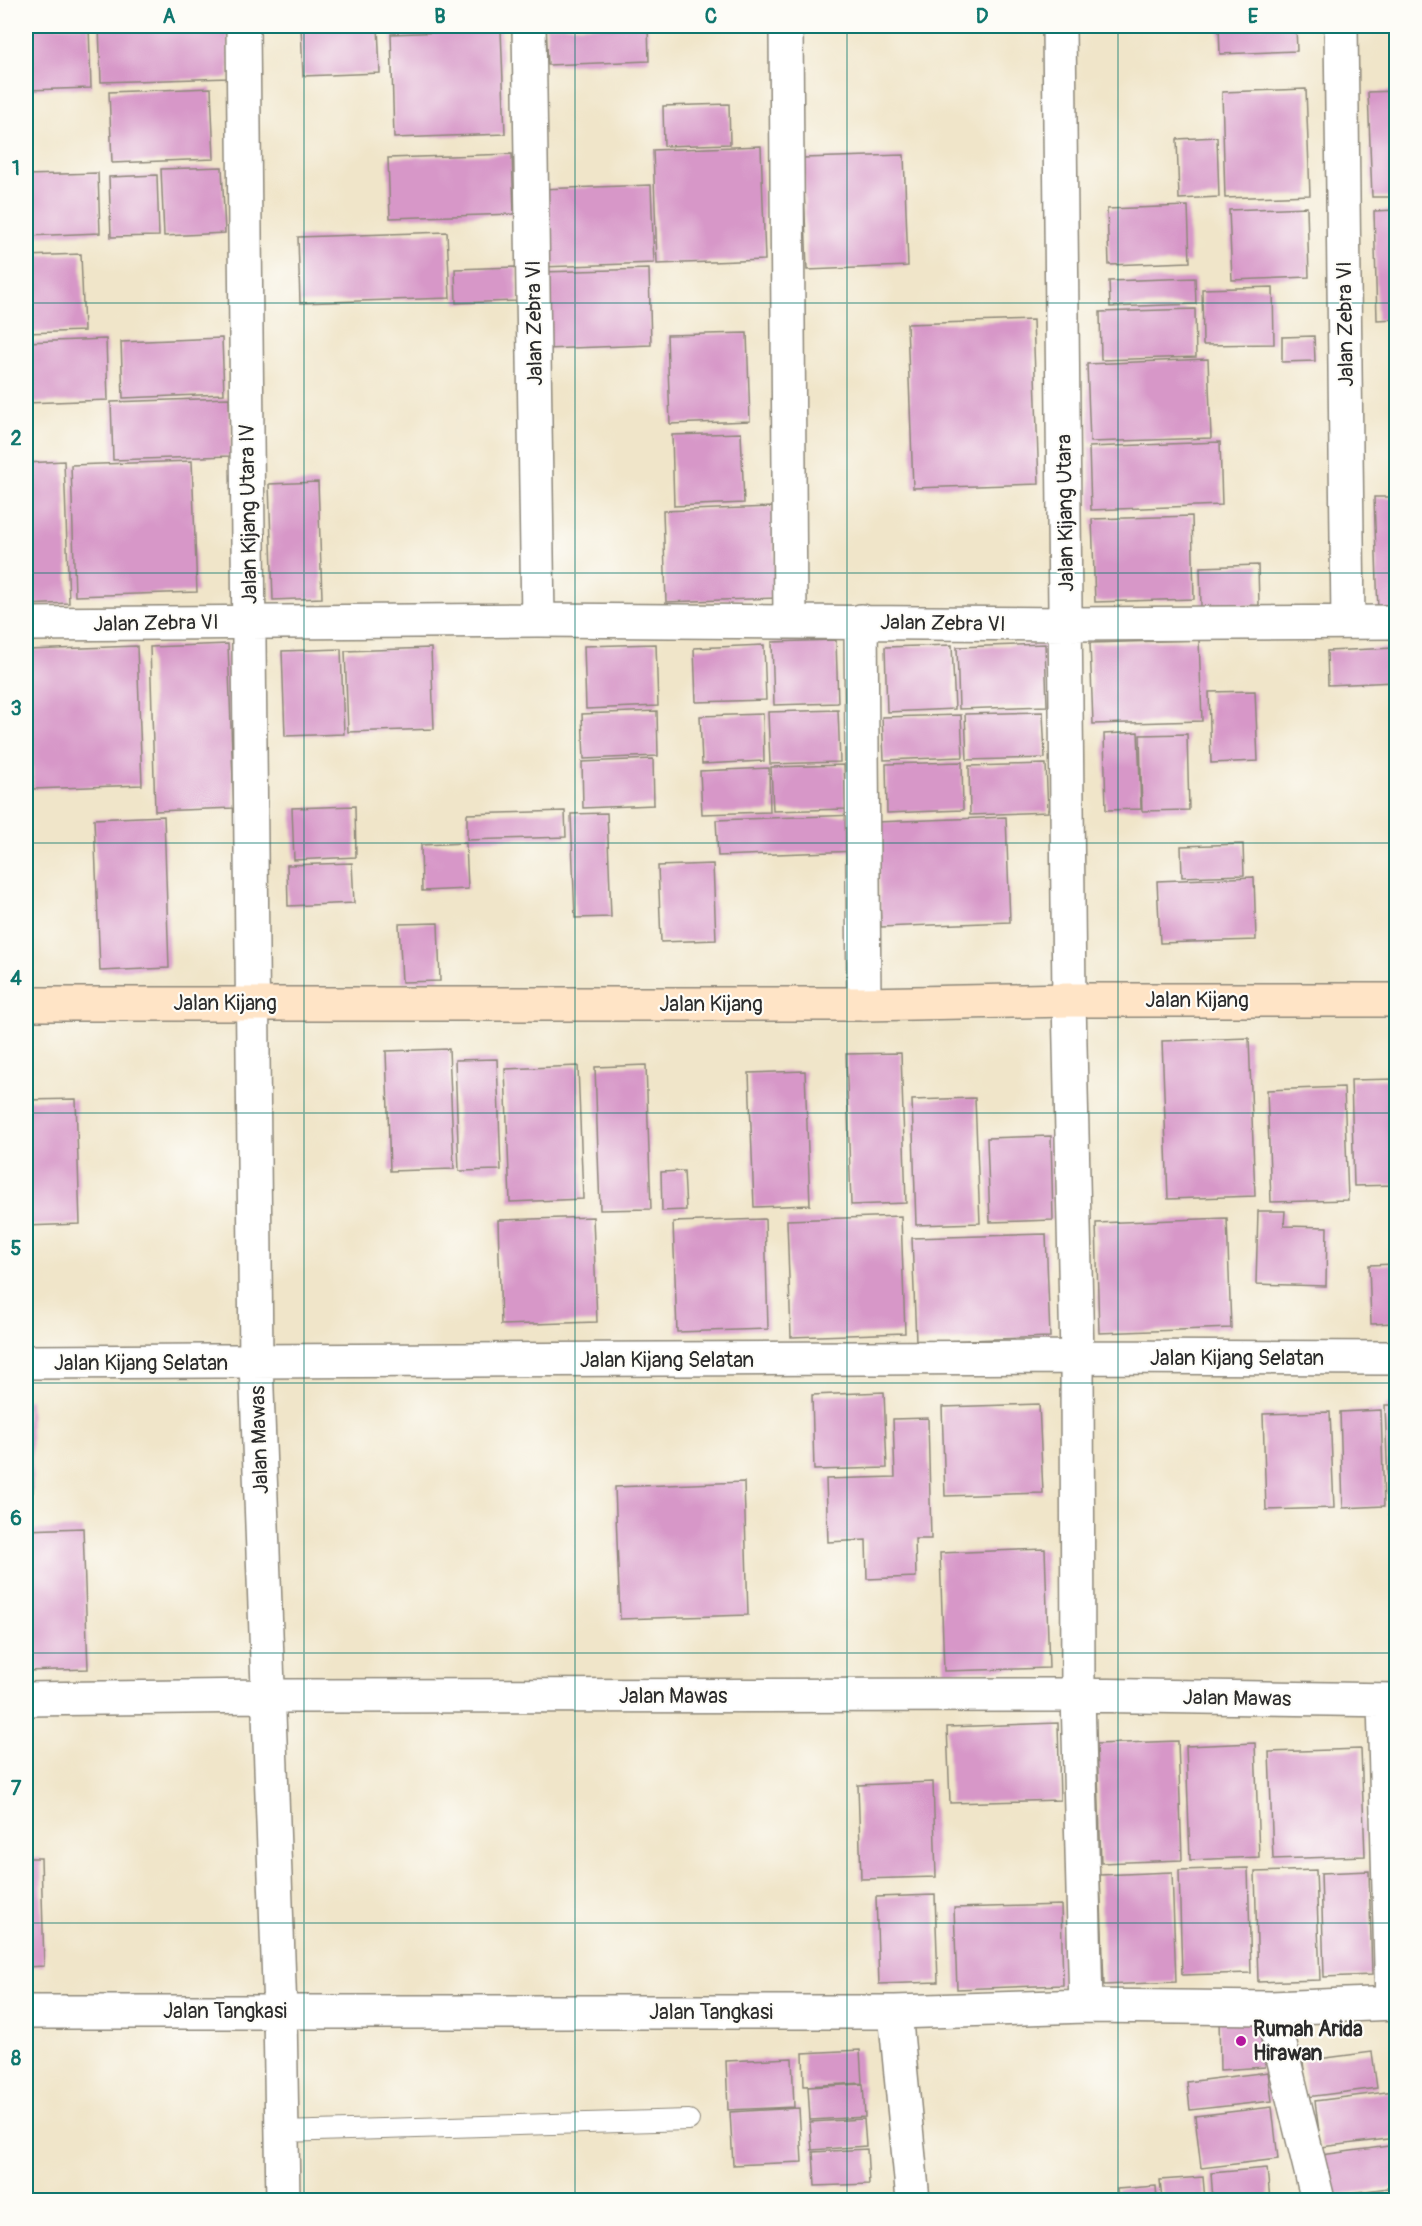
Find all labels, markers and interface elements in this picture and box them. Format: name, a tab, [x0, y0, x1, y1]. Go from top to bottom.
text: A	[163, 4, 176, 29]
text: B	[434, 4, 446, 29]
text: C	[705, 4, 717, 29]
text: D	[976, 4, 989, 29]
text: E	[1248, 4, 1259, 29]
text: 1	[12, 156, 20, 181]
street label: Jalan Zebra VI	[520, 260, 549, 386]
street label: Jalan Zebra VI	[1331, 261, 1360, 387]
street label: Jalan Kijang Utara IV	[233, 423, 264, 605]
text: 2	[10, 426, 22, 451]
street label: Jalan Kijang Utara	[1051, 434, 1080, 592]
street label: Jalan Zebra VI	[93, 609, 219, 638]
street label: Jalan Zebra VI	[880, 609, 1006, 638]
text: 3	[10, 696, 22, 721]
text: 4	[10, 966, 22, 991]
street label: Jalan Kijang	[1145, 987, 1249, 1014]
street label: Jalan Kijang	[173, 990, 277, 1017]
street label: Jalan Kijang	[659, 991, 763, 1018]
text: 5	[11, 1236, 22, 1261]
street label: Jalan Kijang Selatan	[1150, 1345, 1324, 1372]
street label: Jalan Kijang Selatan	[580, 1347, 754, 1374]
street label: Jalan Kijang Selatan	[54, 1350, 228, 1377]
street label: Jalan Mawas	[244, 1385, 275, 1495]
text: 6	[10, 1506, 22, 1531]
street label: Jalan Mawas	[619, 1683, 728, 1710]
street label: Jalan Mawas	[1182, 1684, 1292, 1713]
text: 7	[11, 1776, 22, 1801]
street label: Jalan Tangkasi	[163, 1998, 287, 2025]
street label: Jalan Tangkasi	[649, 1999, 773, 2026]
place label: Rumah Arida Hirawan	[1253, 2016, 1363, 2067]
marker: Rumah Arida Hirawan	[1234, 2034, 1248, 2048]
text: 8	[11, 2046, 21, 2071]

